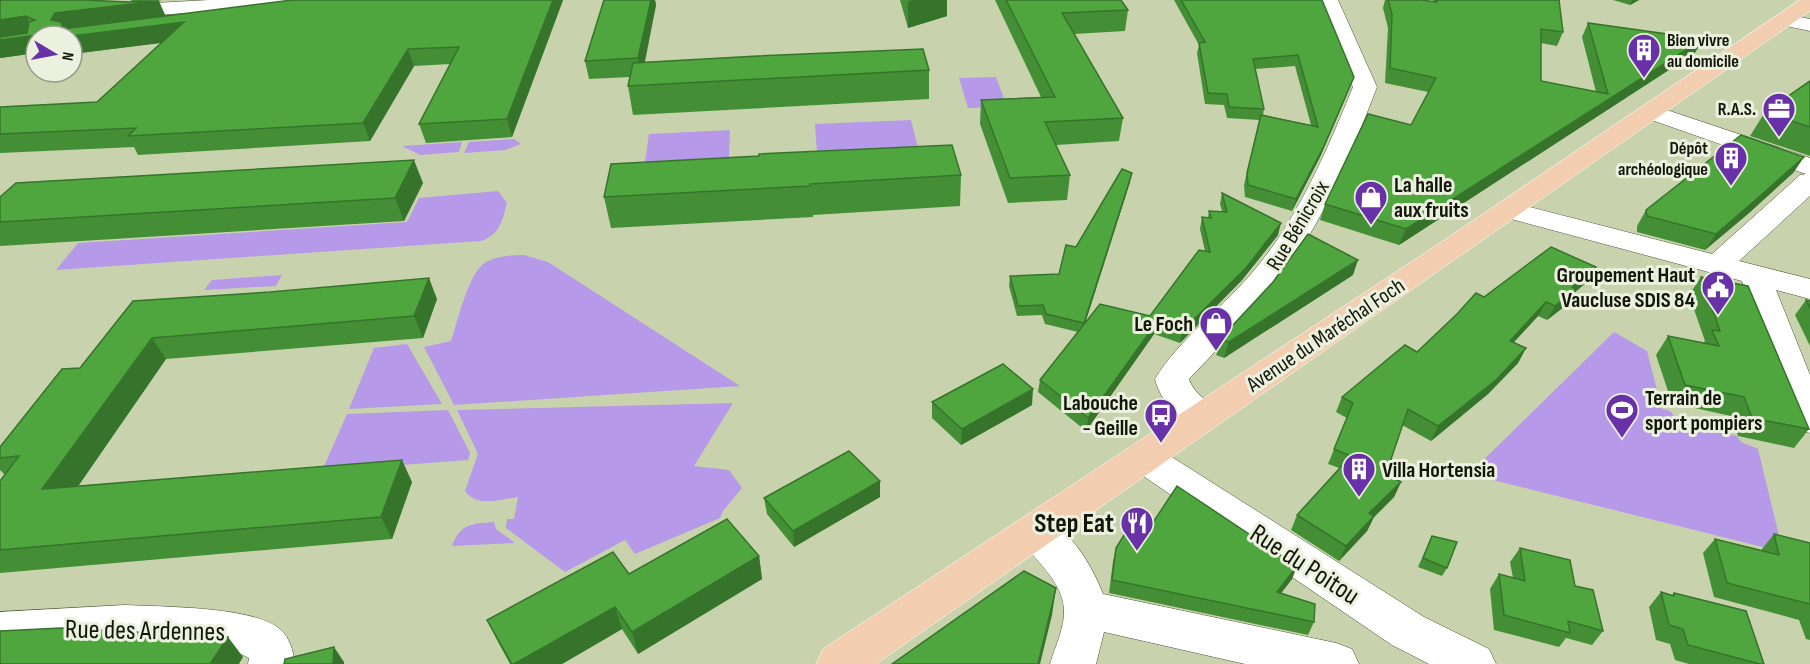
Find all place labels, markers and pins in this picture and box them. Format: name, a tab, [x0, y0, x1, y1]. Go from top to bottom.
place label: Bien vivre au domicile	[1667, 30, 1739, 72]
building icon: Bien vivre au domicile	[1626, 32, 1662, 79]
office icon: R.A.S.	[1761, 91, 1797, 138]
place label: R.A.S.	[1718, 99, 1756, 120]
place label: Dépôt archéologique	[1618, 138, 1708, 180]
building icon: Dépôt archéologique	[1713, 140, 1749, 187]
place label: La halle aux fruits	[1394, 172, 1469, 224]
shop icon: La halle aux fruits	[1353, 179, 1389, 226]
place label: Groupement Haut Vaucluse SDIS 84	[1557, 262, 1695, 314]
public building icon: Groupement Haut Vaucluse SDIS 84	[1700, 269, 1736, 316]
shop icon: Le Foch	[1198, 305, 1234, 352]
place label: Le Foch	[1134, 311, 1193, 338]
place label: Terrain de sport pompiers	[1645, 385, 1763, 437]
place label: Labouche - Geille	[1063, 390, 1138, 442]
sports icon: Terrain de sport pompiers	[1604, 392, 1640, 439]
bus stop icon: Labouche - Geille	[1143, 397, 1179, 444]
building icon: Villa Hortensia	[1341, 451, 1377, 498]
place label: Villa Hortensia	[1382, 457, 1495, 484]
restaurant icon: Step Eat	[1119, 505, 1155, 552]
place label: Step Eat	[1034, 508, 1114, 540]

